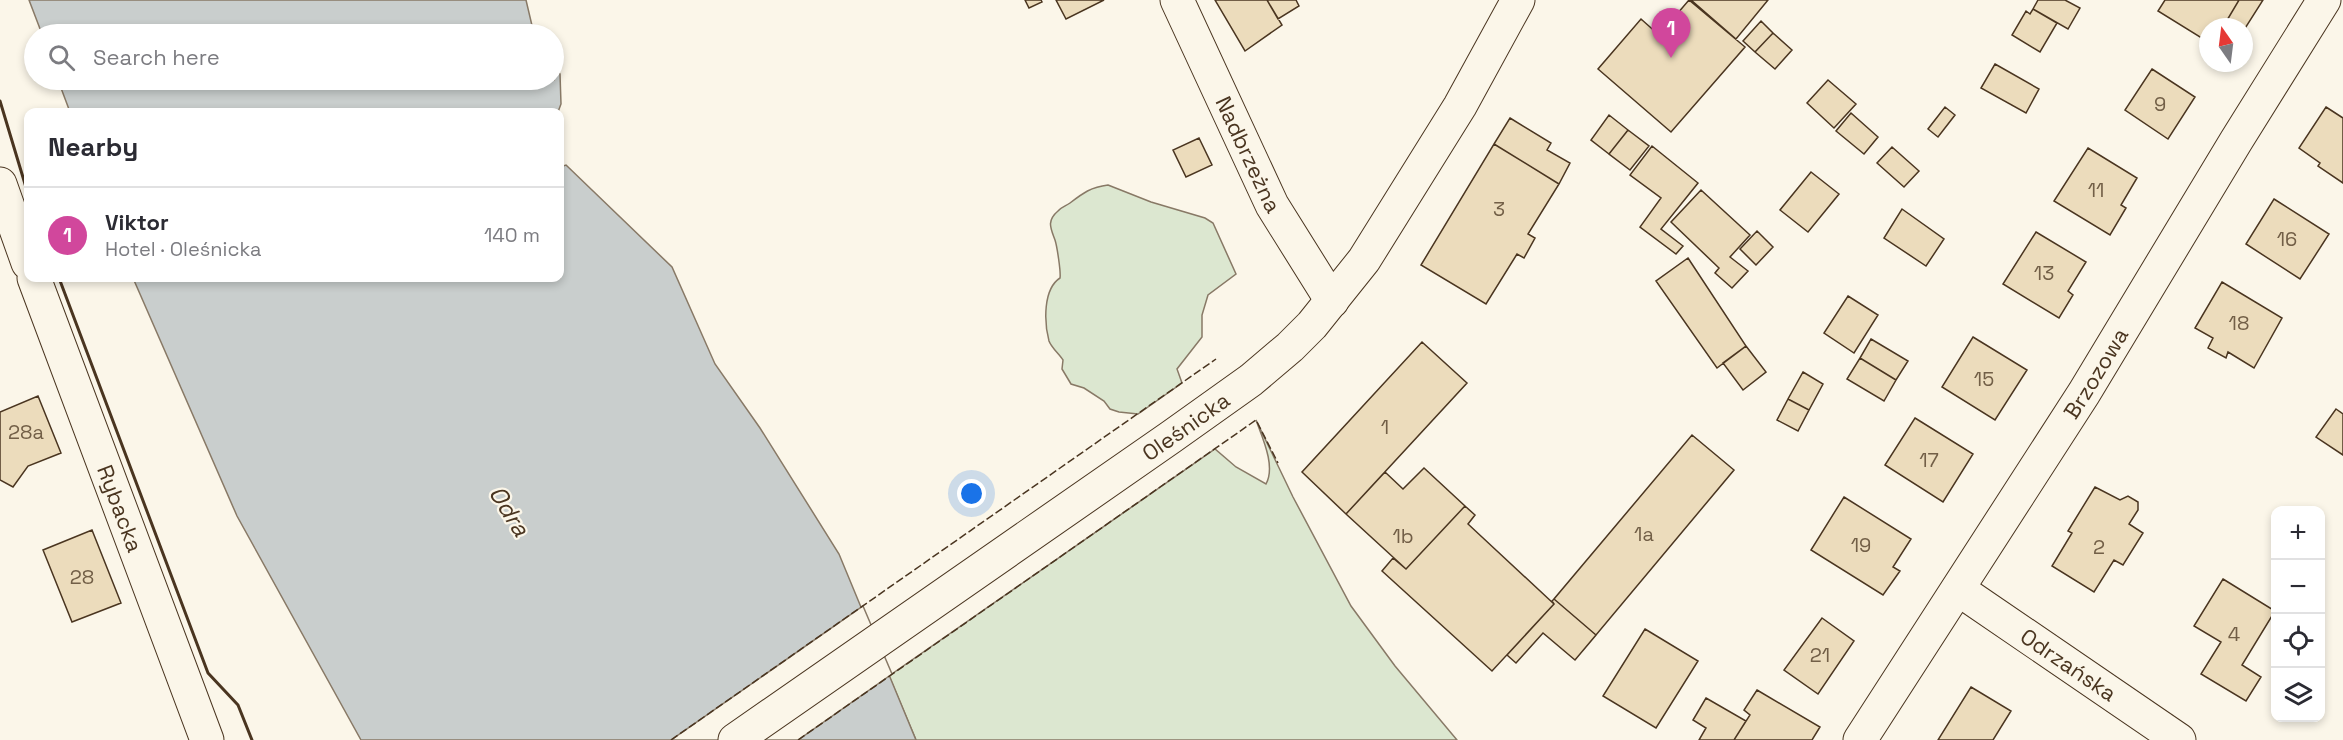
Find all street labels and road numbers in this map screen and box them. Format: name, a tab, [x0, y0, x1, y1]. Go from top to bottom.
street label: Nadbrzeżna	[1210, 92, 1288, 218]
street label: Brzozowa	[2057, 322, 2134, 424]
street label: Oleśnicka	[1136, 386, 1235, 467]
street label: Rybacka	[91, 461, 150, 556]
street label: Odrzańska	[2015, 622, 2122, 708]

